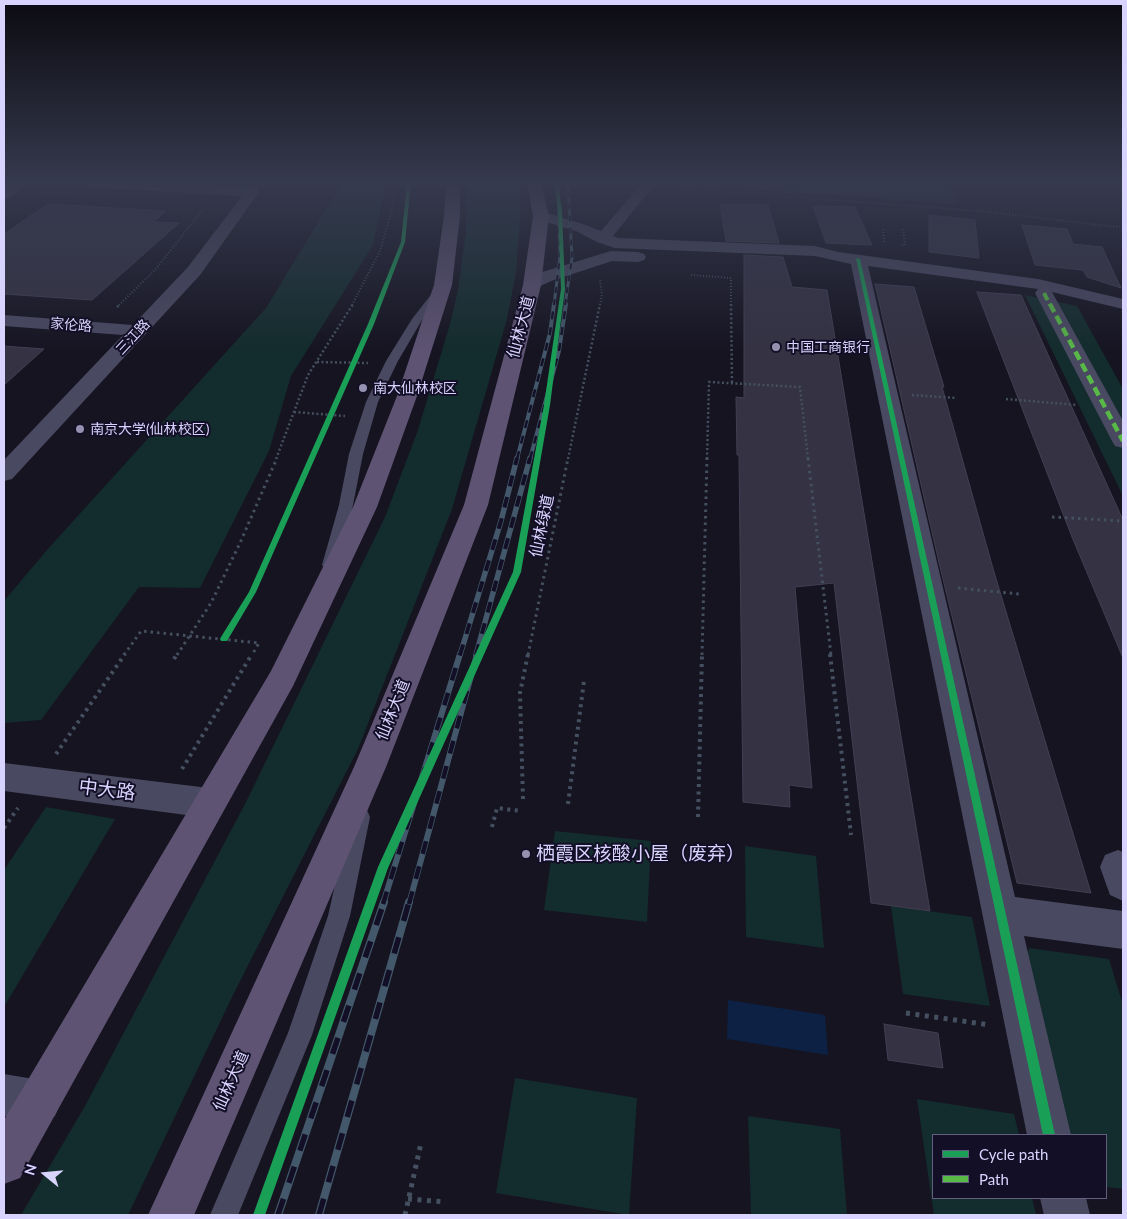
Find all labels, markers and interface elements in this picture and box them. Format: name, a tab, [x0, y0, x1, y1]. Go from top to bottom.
street label: 仙林大道	[503, 294, 539, 360]
street label: 家伦路	[49, 315, 93, 335]
street label: 三江路	[113, 316, 153, 358]
place label: 中国工商银行	[786, 339, 870, 355]
marker: 中国工商银行	[770, 341, 782, 353]
place label: 南大仙林校区	[373, 380, 457, 396]
marker: 南大仙林校区	[357, 382, 369, 394]
place label: 南京大学(仙林校区)	[90, 421, 209, 437]
marker: 南京大学(仙林校区)	[74, 423, 86, 435]
street label: 仙林绿道	[526, 493, 558, 559]
street label: 仙林大道	[372, 677, 414, 743]
street label: 中大路	[77, 775, 137, 805]
place label: 栖霞区核酸小屋（废弃）	[536, 843, 745, 865]
marker: 栖霞区核酸小屋（废弃）	[520, 848, 532, 860]
street label: 仙林大道	[209, 1048, 253, 1114]
legend	[932, 1134, 1107, 1199]
text: Cycle path	[979, 1145, 1048, 1163]
north arrow	[20, 1149, 70, 1199]
text: N	[20, 1162, 40, 1177]
text: Path	[979, 1170, 1009, 1188]

